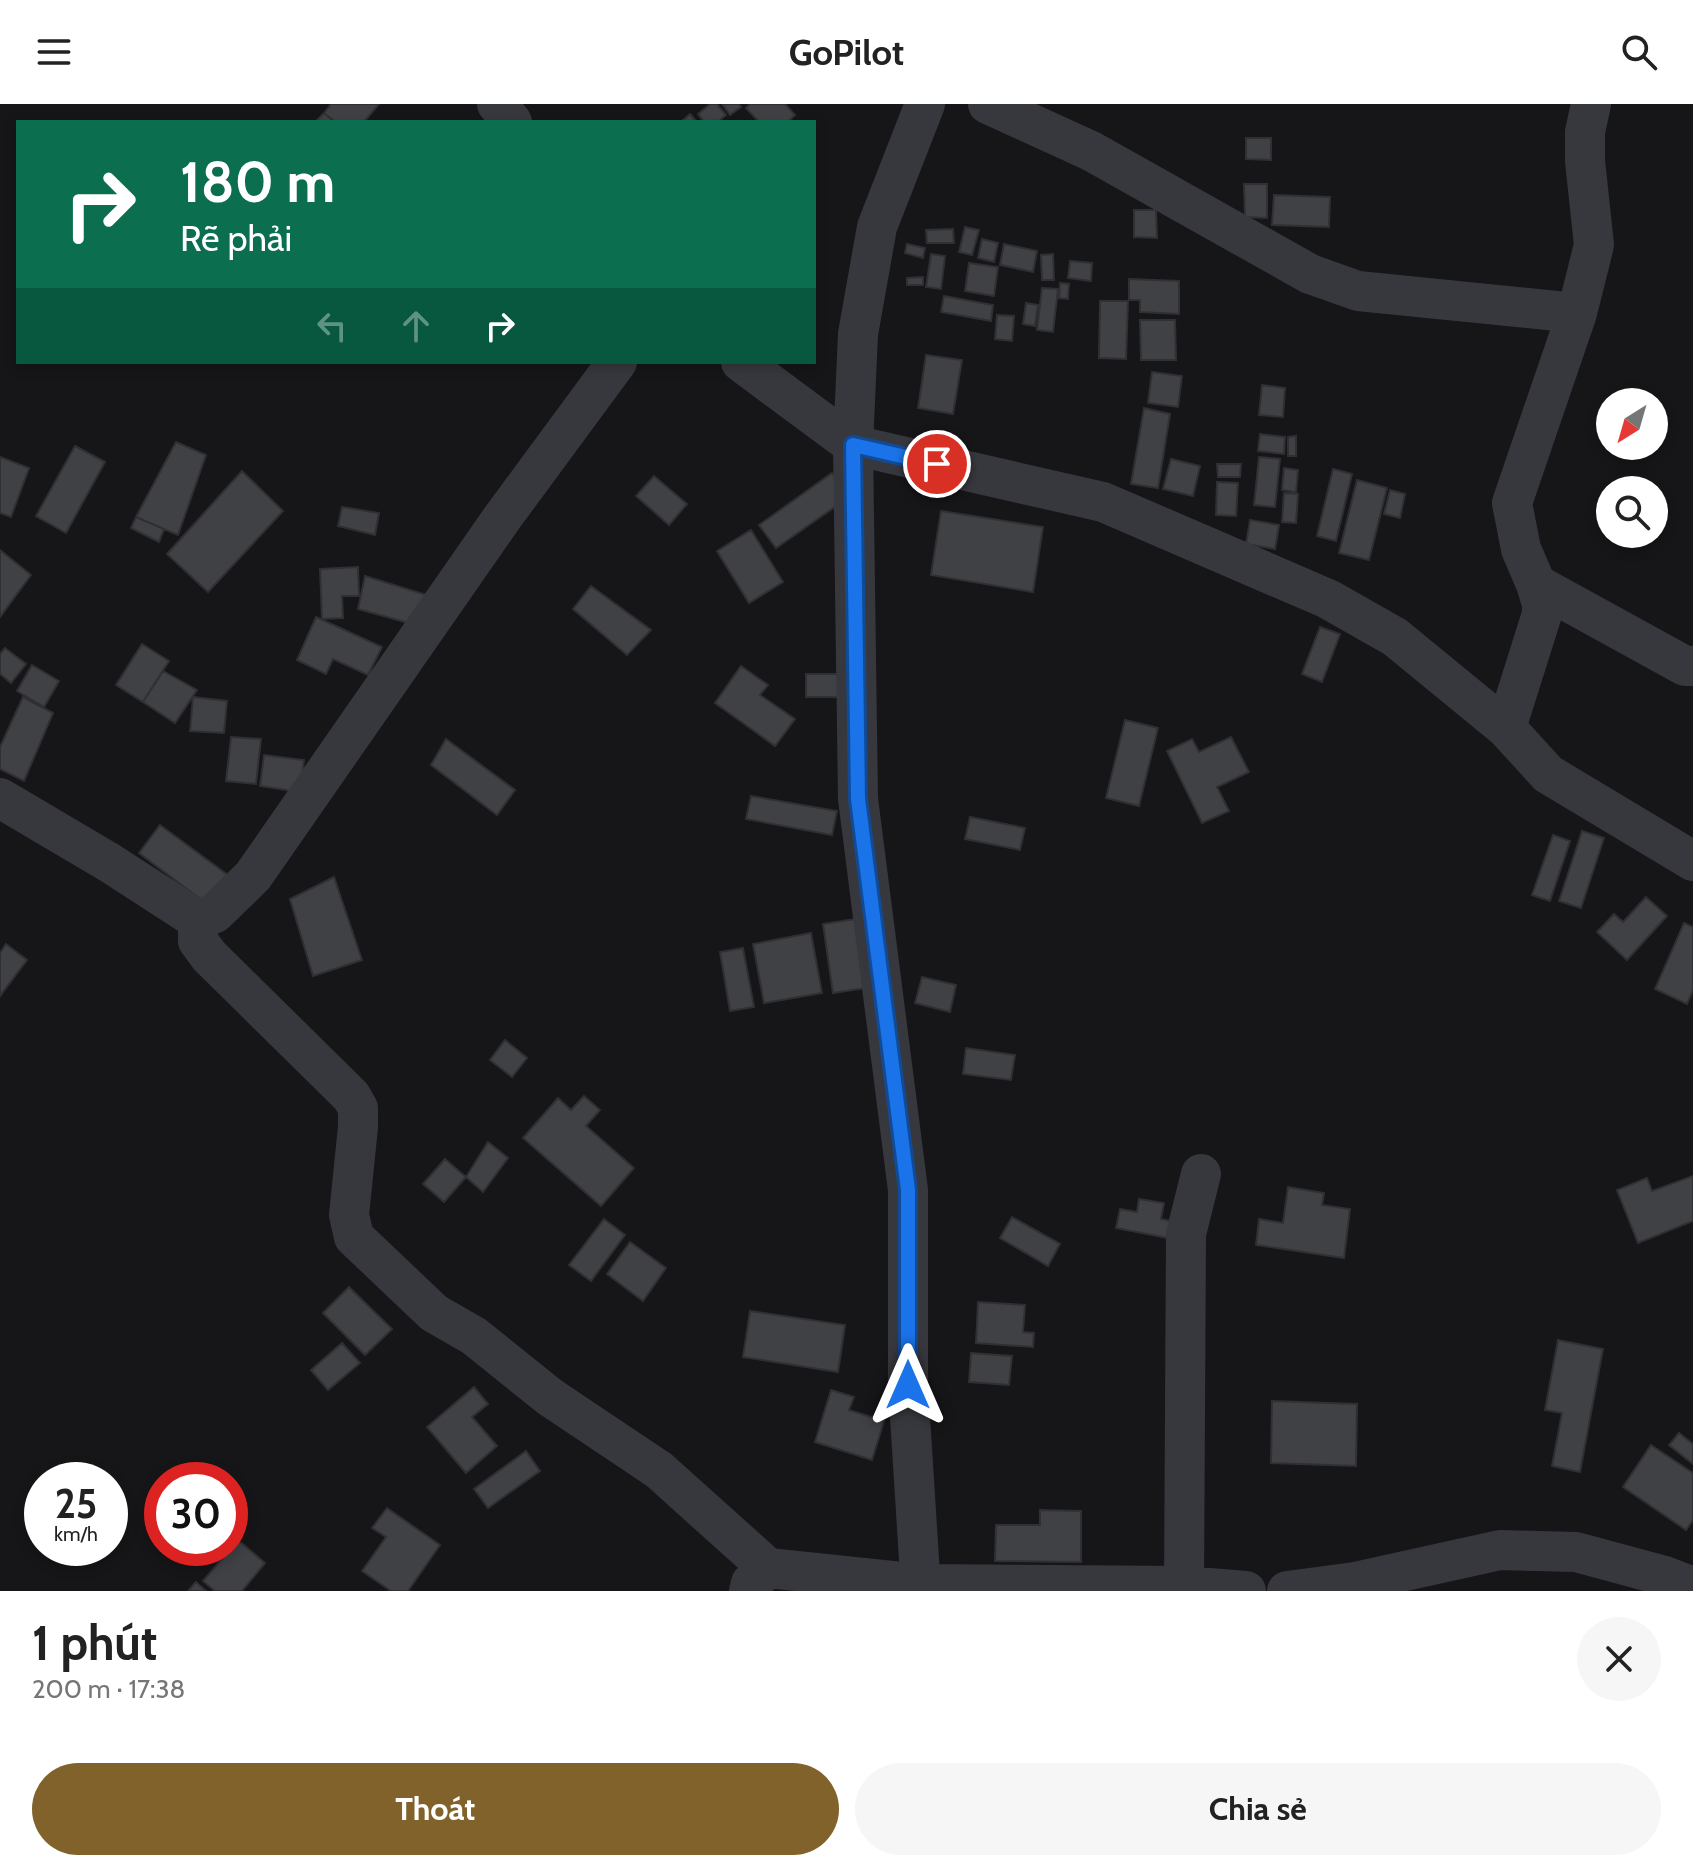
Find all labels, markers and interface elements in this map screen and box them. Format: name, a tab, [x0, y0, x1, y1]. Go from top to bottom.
icon: menu	[32, 30, 76, 74]
text: GoPilot	[789, 30, 904, 74]
icon: search	[1617, 30, 1661, 74]
text: 180 m	[180, 148, 335, 216]
icon: right	[48, 152, 152, 256]
text: Rẽ phải	[180, 216, 292, 260]
icon: left	[310, 304, 354, 348]
icon: ahead	[394, 304, 438, 348]
icon: right	[478, 304, 522, 348]
north arrow	[1596, 388, 1668, 460]
map controls	[1596, 388, 1668, 548]
pin	[903, 430, 971, 498]
icon: arrive	[915, 442, 959, 486]
button: search	[1596, 476, 1668, 548]
position arrow	[866, 1343, 950, 1427]
speed limit sign: 30	[144, 1462, 248, 1566]
text: 25	[55, 1479, 97, 1528]
text: km/h	[54, 1522, 98, 1546]
text: 1 phút	[32, 1614, 157, 1672]
button: close	[1577, 1617, 1661, 1701]
text: 200 m · 17:38	[32, 1673, 185, 1705]
button: Thoát	[32, 1763, 839, 1855]
button: Chia sẻ	[855, 1763, 1661, 1855]

